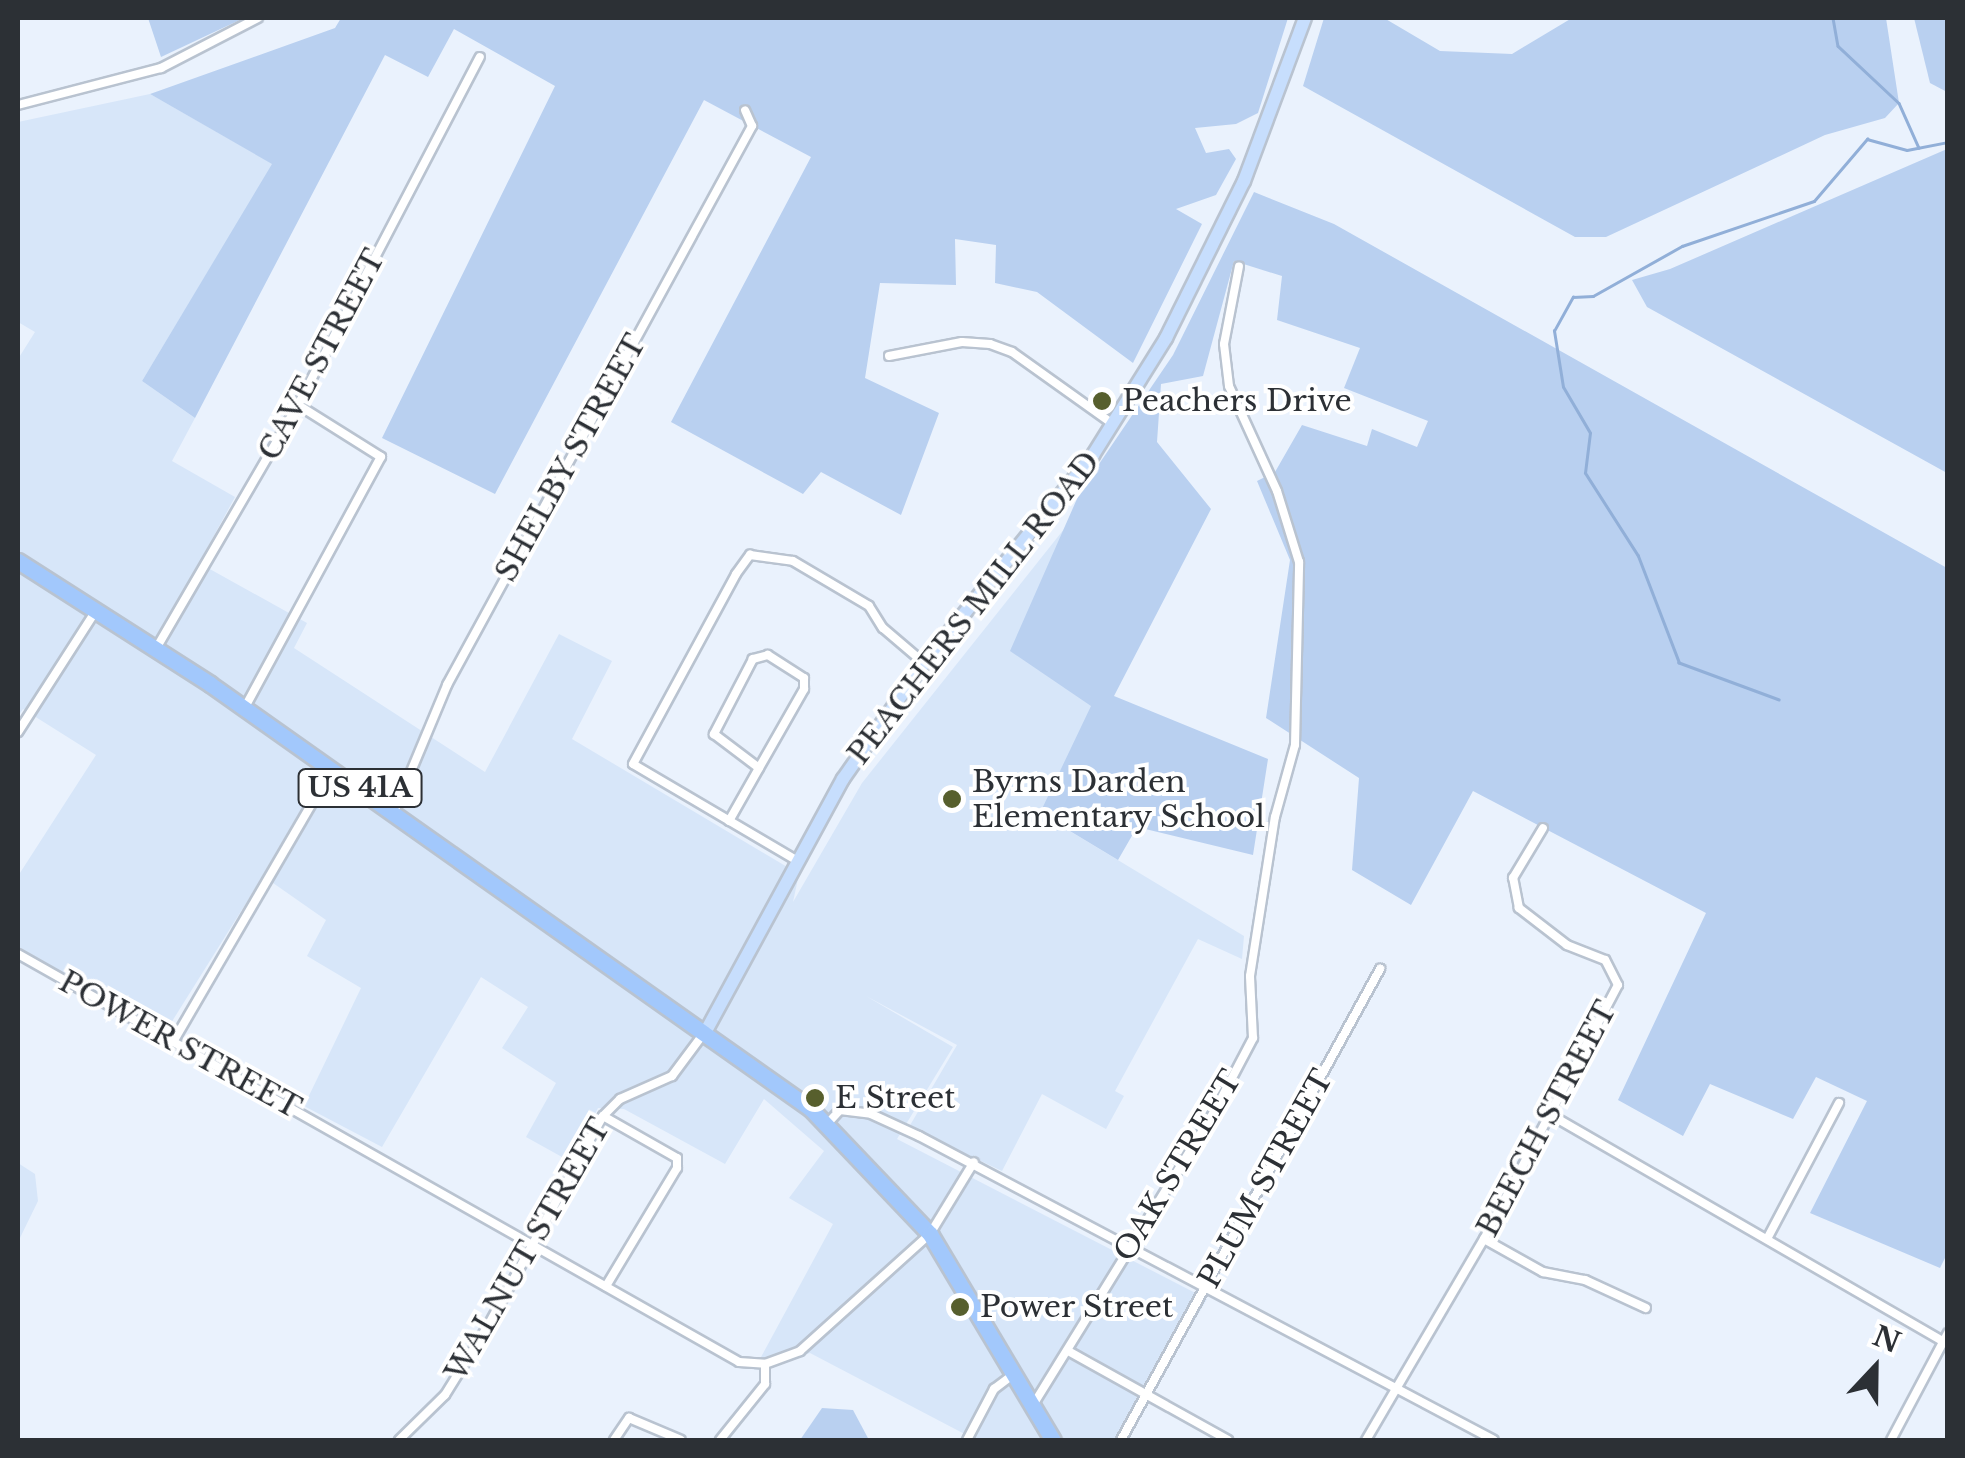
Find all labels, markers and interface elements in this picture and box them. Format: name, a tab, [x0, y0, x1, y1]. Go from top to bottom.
street label: CAVE STREET	[251, 244, 393, 466]
street label: SHELBY STREET	[488, 328, 654, 588]
place label: Peachers Drive	[1122, 383, 1352, 419]
marker: Peachers Drive	[1091, 390, 1113, 412]
street label: PEACHERS MILL ROAD	[840, 444, 1108, 772]
place label: Byrns Darden Elementary School	[972, 764, 1266, 834]
road number: US 41A	[298, 765, 422, 811]
marker: Byrns Darden Elementary School	[941, 788, 963, 810]
street label: POWER STREET	[52, 963, 308, 1127]
street label: BEECH STREET	[1470, 995, 1624, 1243]
street label: OAK STREET	[1107, 1064, 1249, 1268]
street label: PLUM STREET	[1191, 1064, 1341, 1294]
place label: E Street	[835, 1080, 956, 1116]
marker: E Street	[804, 1087, 826, 1109]
street label: WALNUT STREET	[438, 1112, 618, 1388]
place label: Power Street	[980, 1289, 1174, 1325]
marker: Power Street	[949, 1296, 971, 1318]
north arrow	[1825, 1318, 1925, 1418]
text: N	[1868, 1319, 1905, 1361]

